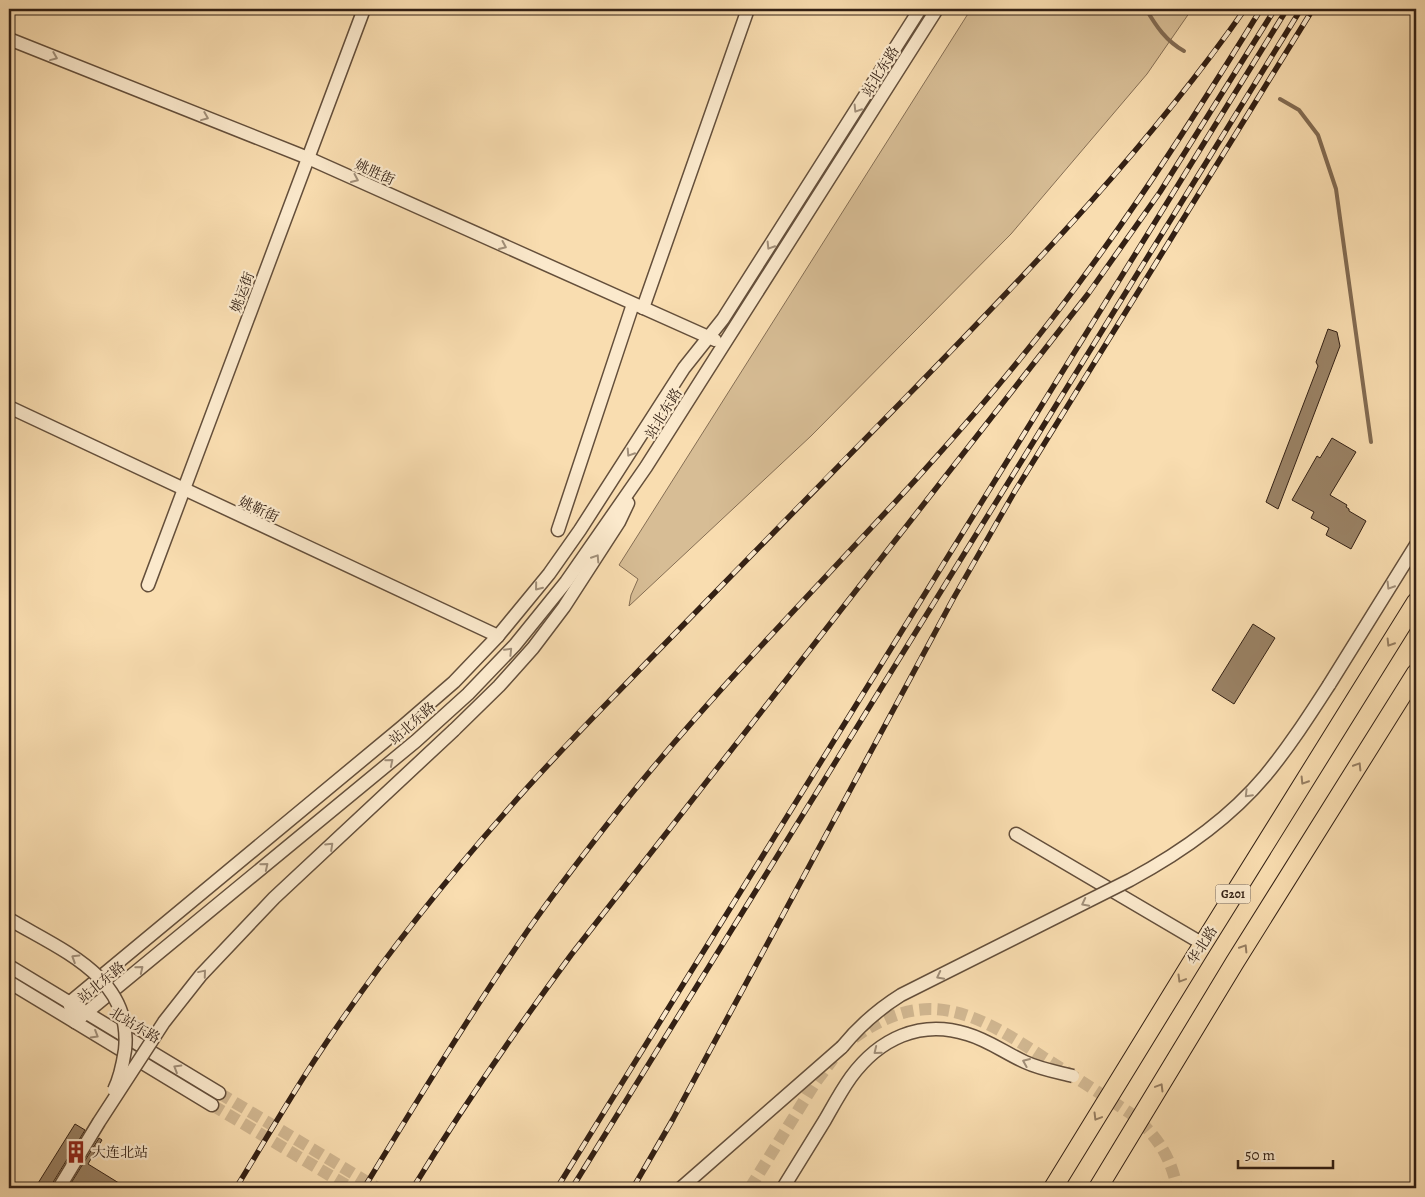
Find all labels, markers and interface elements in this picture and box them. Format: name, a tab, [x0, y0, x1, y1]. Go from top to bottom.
street label: 站北东路	[858, 42, 903, 100]
one-way arrow	[49, 51, 58, 61]
one-way arrow	[853, 104, 863, 113]
one-way arrow	[200, 111, 209, 122]
street label: 姚胜街	[352, 155, 398, 190]
one-way arrow	[350, 173, 359, 184]
one-way arrow	[498, 239, 507, 250]
one-way arrow	[766, 241, 776, 250]
street label: 姚运街	[226, 269, 259, 315]
street label: 站北东路	[641, 384, 686, 442]
one-way arrow	[627, 447, 636, 457]
street label: 姚靳街	[236, 492, 282, 527]
one-way arrow	[590, 555, 599, 564]
one-way arrow	[536, 581, 544, 590]
one-way arrow	[1387, 581, 1397, 590]
one-way arrow	[1387, 638, 1397, 647]
one-way arrow	[503, 648, 512, 657]
street label: 站北东路	[385, 698, 440, 749]
one-way arrow	[385, 759, 394, 768]
one-way arrow	[1352, 762, 1362, 771]
one-way arrow	[1301, 776, 1311, 785]
one-way arrow	[1245, 788, 1254, 797]
one-way arrow	[324, 843, 333, 852]
one-way arrow	[259, 863, 268, 871]
road number: G201	[1216, 884, 1250, 904]
one-way arrow	[1081, 897, 1090, 907]
street label: 华北路	[1183, 922, 1222, 968]
one-way arrow	[1238, 944, 1247, 953]
one-way arrow	[71, 955, 80, 964]
street label: 站北东路	[74, 957, 129, 1007]
one-way arrow	[134, 967, 143, 975]
one-way arrow	[197, 970, 206, 979]
one-way arrow	[936, 970, 945, 980]
one-way arrow	[1178, 973, 1188, 982]
street label: 北站东路	[106, 1003, 164, 1048]
one-way arrow	[90, 1028, 99, 1038]
one-way arrow	[873, 1046, 882, 1055]
one-way arrow	[1022, 1057, 1031, 1068]
one-way arrow	[174, 1065, 183, 1075]
one-way arrow	[1153, 1083, 1163, 1092]
one-way arrow	[1093, 1112, 1103, 1121]
scale bar	[1238, 1137, 1332, 1169]
building icon: 大连北站	[63, 1139, 89, 1165]
place label: 大连北站	[92, 1143, 148, 1162]
text: 50 m	[1245, 1145, 1275, 1165]

